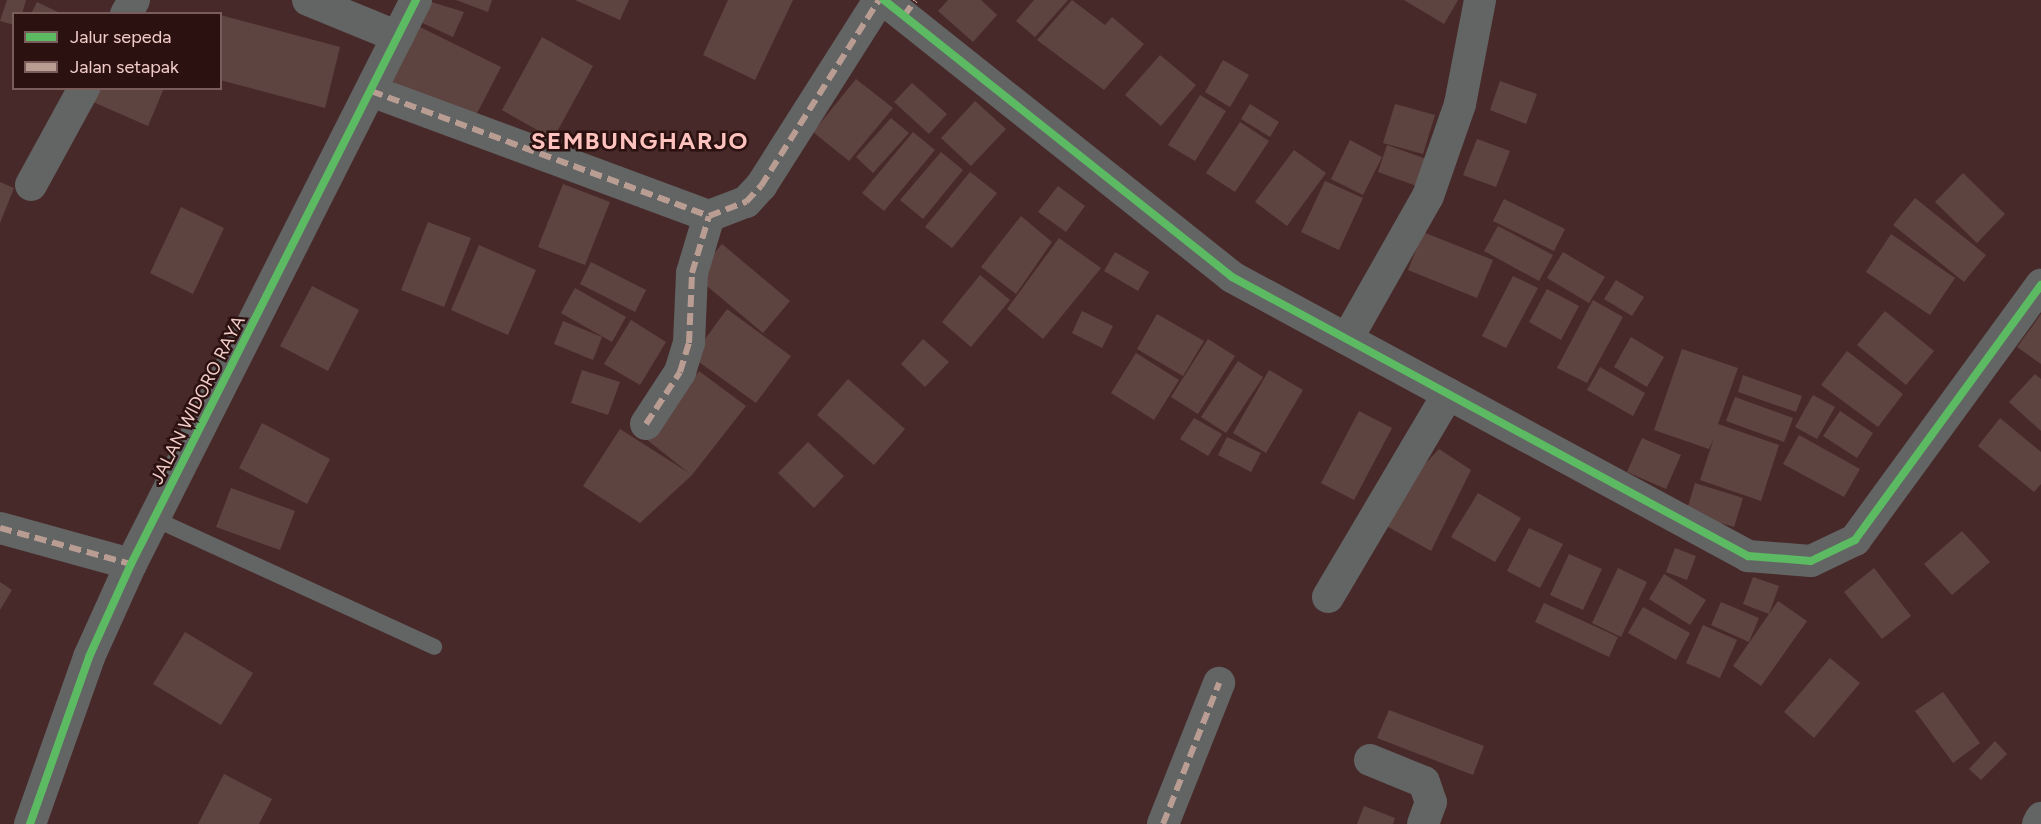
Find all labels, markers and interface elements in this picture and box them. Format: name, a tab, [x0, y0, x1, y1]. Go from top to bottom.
legend	[12, 12, 222, 90]
text: Jalur sepeda	[70, 26, 171, 48]
text: Jalan setapak	[70, 56, 179, 78]
district label: SEMBUNGHARJO	[531, 127, 749, 155]
street label: JALAN WIDORO RAYA	[146, 312, 250, 488]

